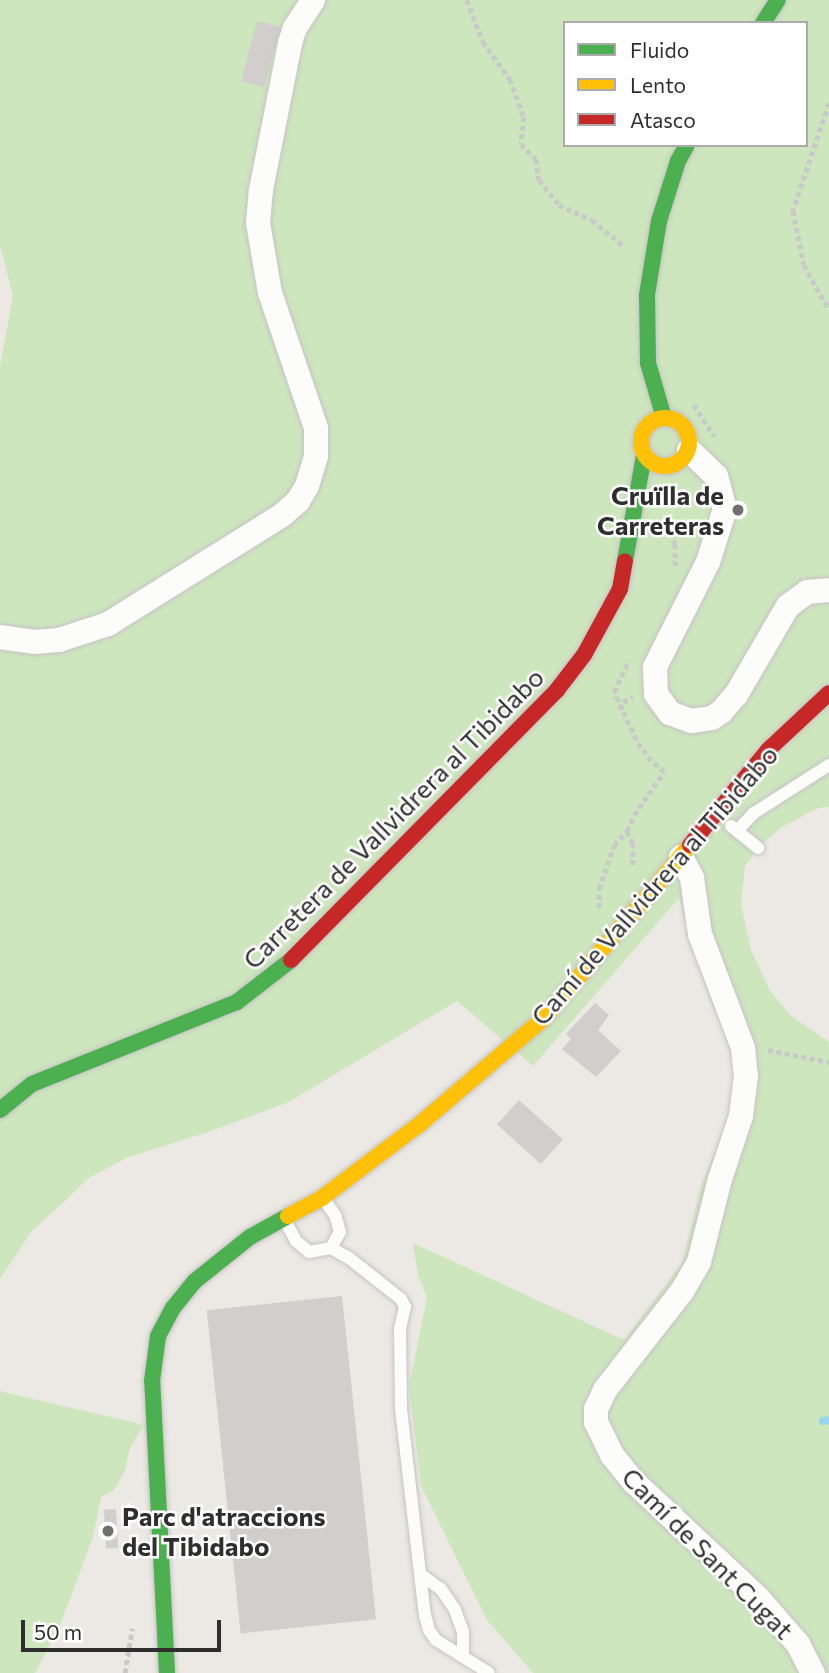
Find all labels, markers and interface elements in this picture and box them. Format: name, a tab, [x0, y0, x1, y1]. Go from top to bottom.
legend	[563, 21, 808, 147]
text: Fluido	[630, 37, 689, 62]
text: Lento	[630, 72, 686, 97]
text: Atasco	[630, 107, 696, 132]
place label: Cruïlla de Carreteras	[597, 479, 724, 540]
marker: Cruïlla de Carreteras	[730, 502, 746, 518]
street label: Carretera de Vallvidrera al Tibidabo	[236, 661, 550, 975]
street label: Camí de Vallvidrera al Tibidabo	[524, 739, 784, 1031]
street label: Camí de Sant Cugat	[616, 1461, 800, 1645]
place label: Parc d'atraccions del Tibidabo	[122, 1500, 326, 1562]
marker: Parc d'atraccions del Tibidabo	[100, 1523, 116, 1539]
scale bar	[24, 1606, 224, 1650]
text: 50 m	[34, 1619, 82, 1644]

